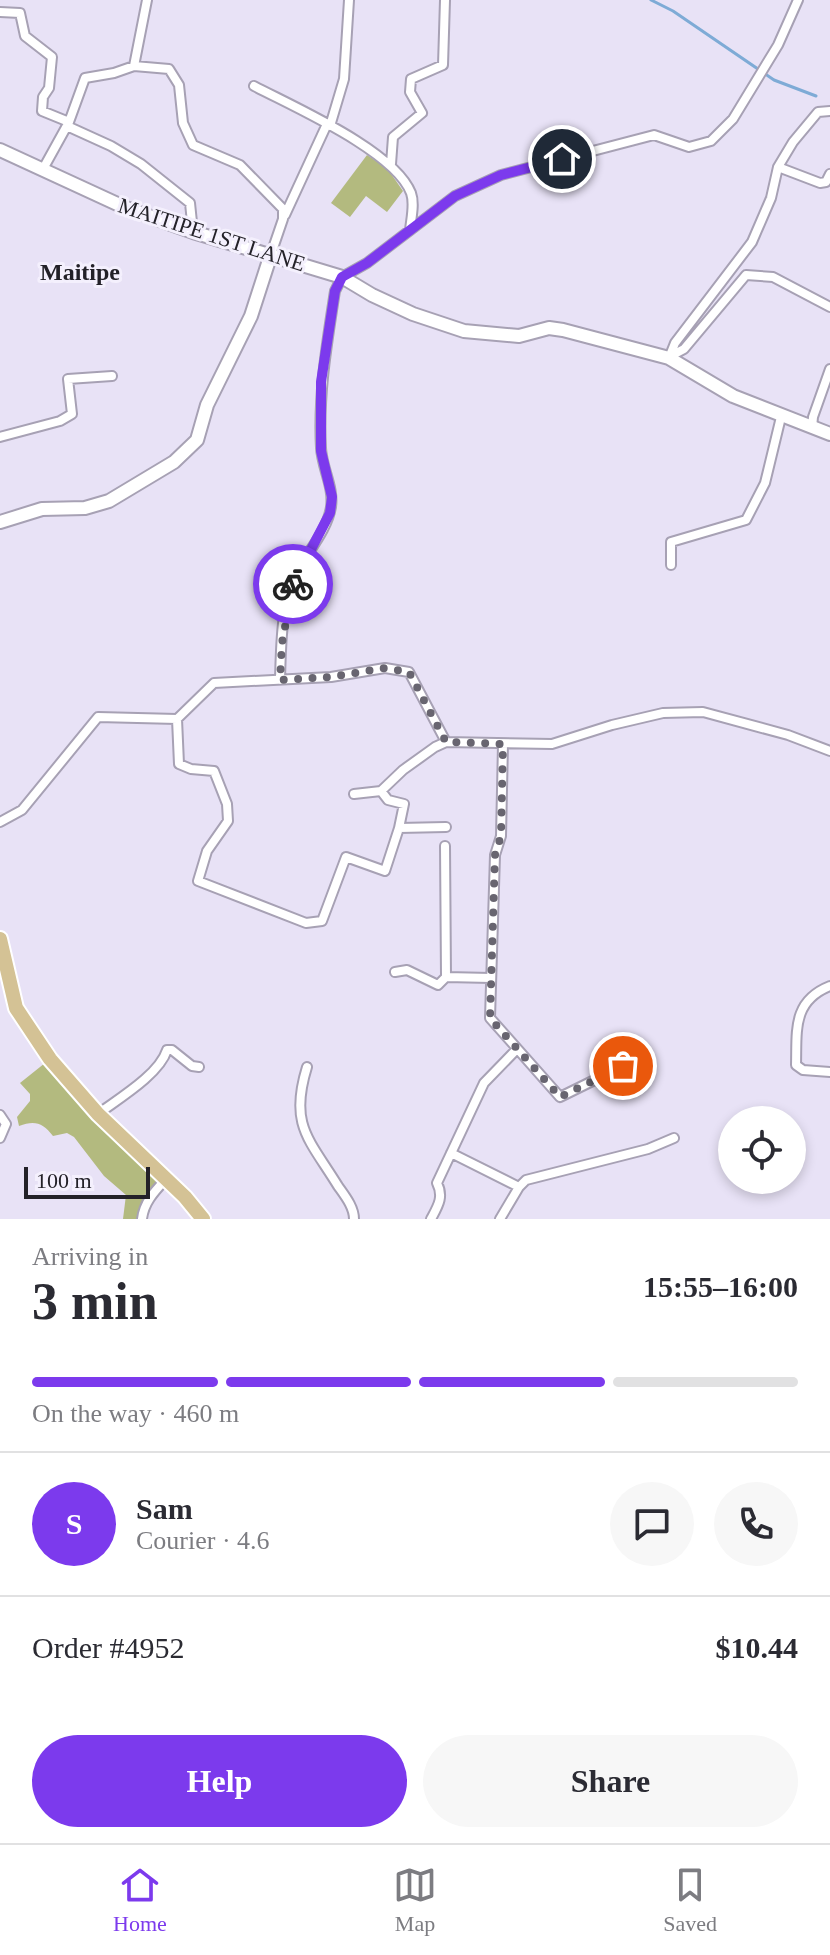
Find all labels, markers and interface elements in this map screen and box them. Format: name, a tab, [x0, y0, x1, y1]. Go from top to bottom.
pin	[528, 125, 596, 193]
icon: home	[540, 137, 584, 181]
street label: MAITIPE 1ST LANE	[115, 192, 309, 277]
district label: Maitipe	[40, 259, 120, 285]
courier	[253, 544, 333, 624]
icon: bike	[271, 562, 315, 606]
pin	[589, 1032, 657, 1100]
icon: bag	[601, 1044, 645, 1088]
map controls	[718, 1106, 806, 1194]
button: locate	[718, 1106, 806, 1194]
scale bar	[24, 1163, 150, 1199]
text: 100 m	[36, 1168, 92, 1193]
text: Arriving in	[32, 1242, 148, 1271]
text: 15:55–16:00	[643, 1270, 798, 1303]
text: 3 min	[32, 1273, 158, 1330]
text: On the way · 460 m	[32, 1399, 239, 1428]
button: chat	[610, 1482, 694, 1566]
button: phone	[714, 1482, 798, 1566]
text: Sam	[136, 1492, 193, 1525]
text: S	[66, 1507, 82, 1540]
text: Courier · 4.6	[136, 1526, 270, 1555]
text: Order #4952	[32, 1631, 184, 1664]
text: $10.44	[716, 1631, 798, 1664]
button: Help	[32, 1735, 407, 1827]
button: Share	[423, 1735, 798, 1827]
tab: Home	[113, 1863, 167, 1937]
tab: Map	[393, 1863, 437, 1937]
tab: Saved	[663, 1863, 717, 1937]

